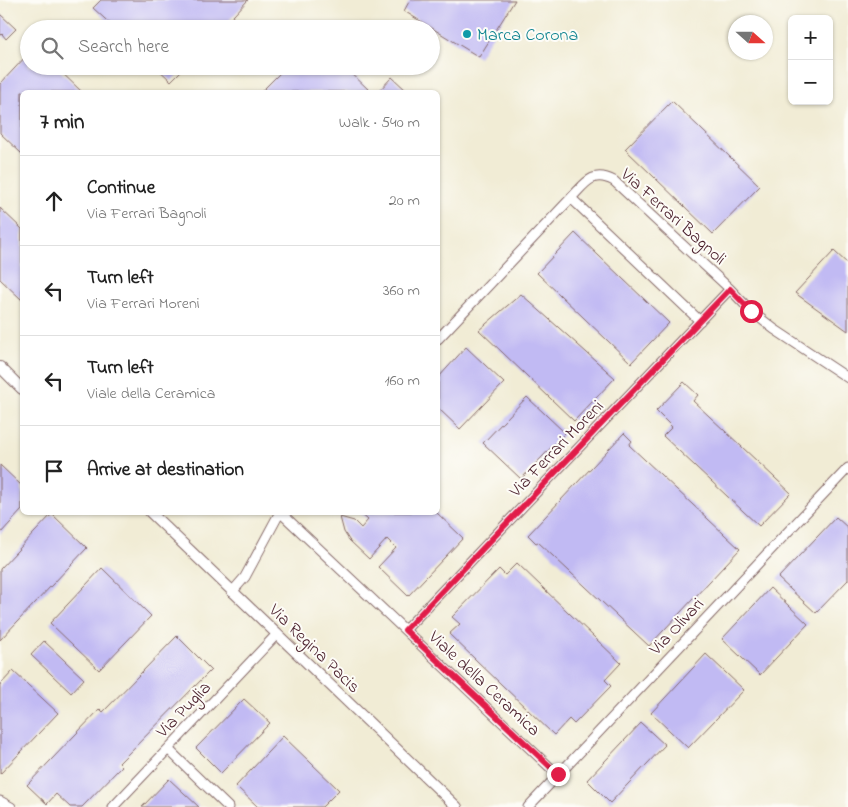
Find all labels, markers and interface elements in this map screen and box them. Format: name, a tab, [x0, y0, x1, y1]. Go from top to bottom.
north arrow	[728, 15, 773, 60]
map controls	[788, 15, 833, 105]
button: +	[788, 15, 833, 60]
search box	[20, 20, 440, 75]
place label: Marca Corona	[477, 23, 578, 49]
marker: Marca Corona	[461, 28, 473, 40]
icon: search	[38, 34, 66, 62]
text: Search here	[78, 34, 169, 61]
button: −	[788, 60, 833, 105]
text: 7 min	[40, 108, 84, 138]
text: Walk · 540 m	[339, 111, 420, 135]
street label: Via Ferrari Bagnoli	[613, 162, 731, 273]
text: Continue	[87, 175, 155, 202]
icon: ahead	[40, 187, 68, 215]
text: 20 m	[389, 189, 420, 213]
text: Via Ferrari Bagnoli	[87, 202, 207, 226]
text: Turn left	[87, 265, 154, 292]
icon: left	[40, 277, 68, 305]
text: 360 m	[383, 279, 420, 303]
text: Via Ferrari Moreni	[87, 292, 200, 316]
route start	[740, 300, 763, 323]
text: Turn left	[87, 355, 154, 382]
icon: left	[40, 367, 68, 395]
text: 160 m	[385, 369, 420, 393]
text: Viale della Ceramica	[87, 382, 215, 406]
street label: Via Ferrari Moreni	[503, 395, 611, 505]
icon: arrive	[40, 457, 68, 485]
text: Arrive at destination	[87, 457, 244, 484]
street label: Via Olivari	[643, 593, 711, 663]
street label: Via Regina Pacis	[260, 598, 365, 701]
street label: Viale della Ceramica	[421, 625, 545, 743]
street label: Via Puglia	[150, 676, 219, 746]
route end	[547, 763, 570, 786]

